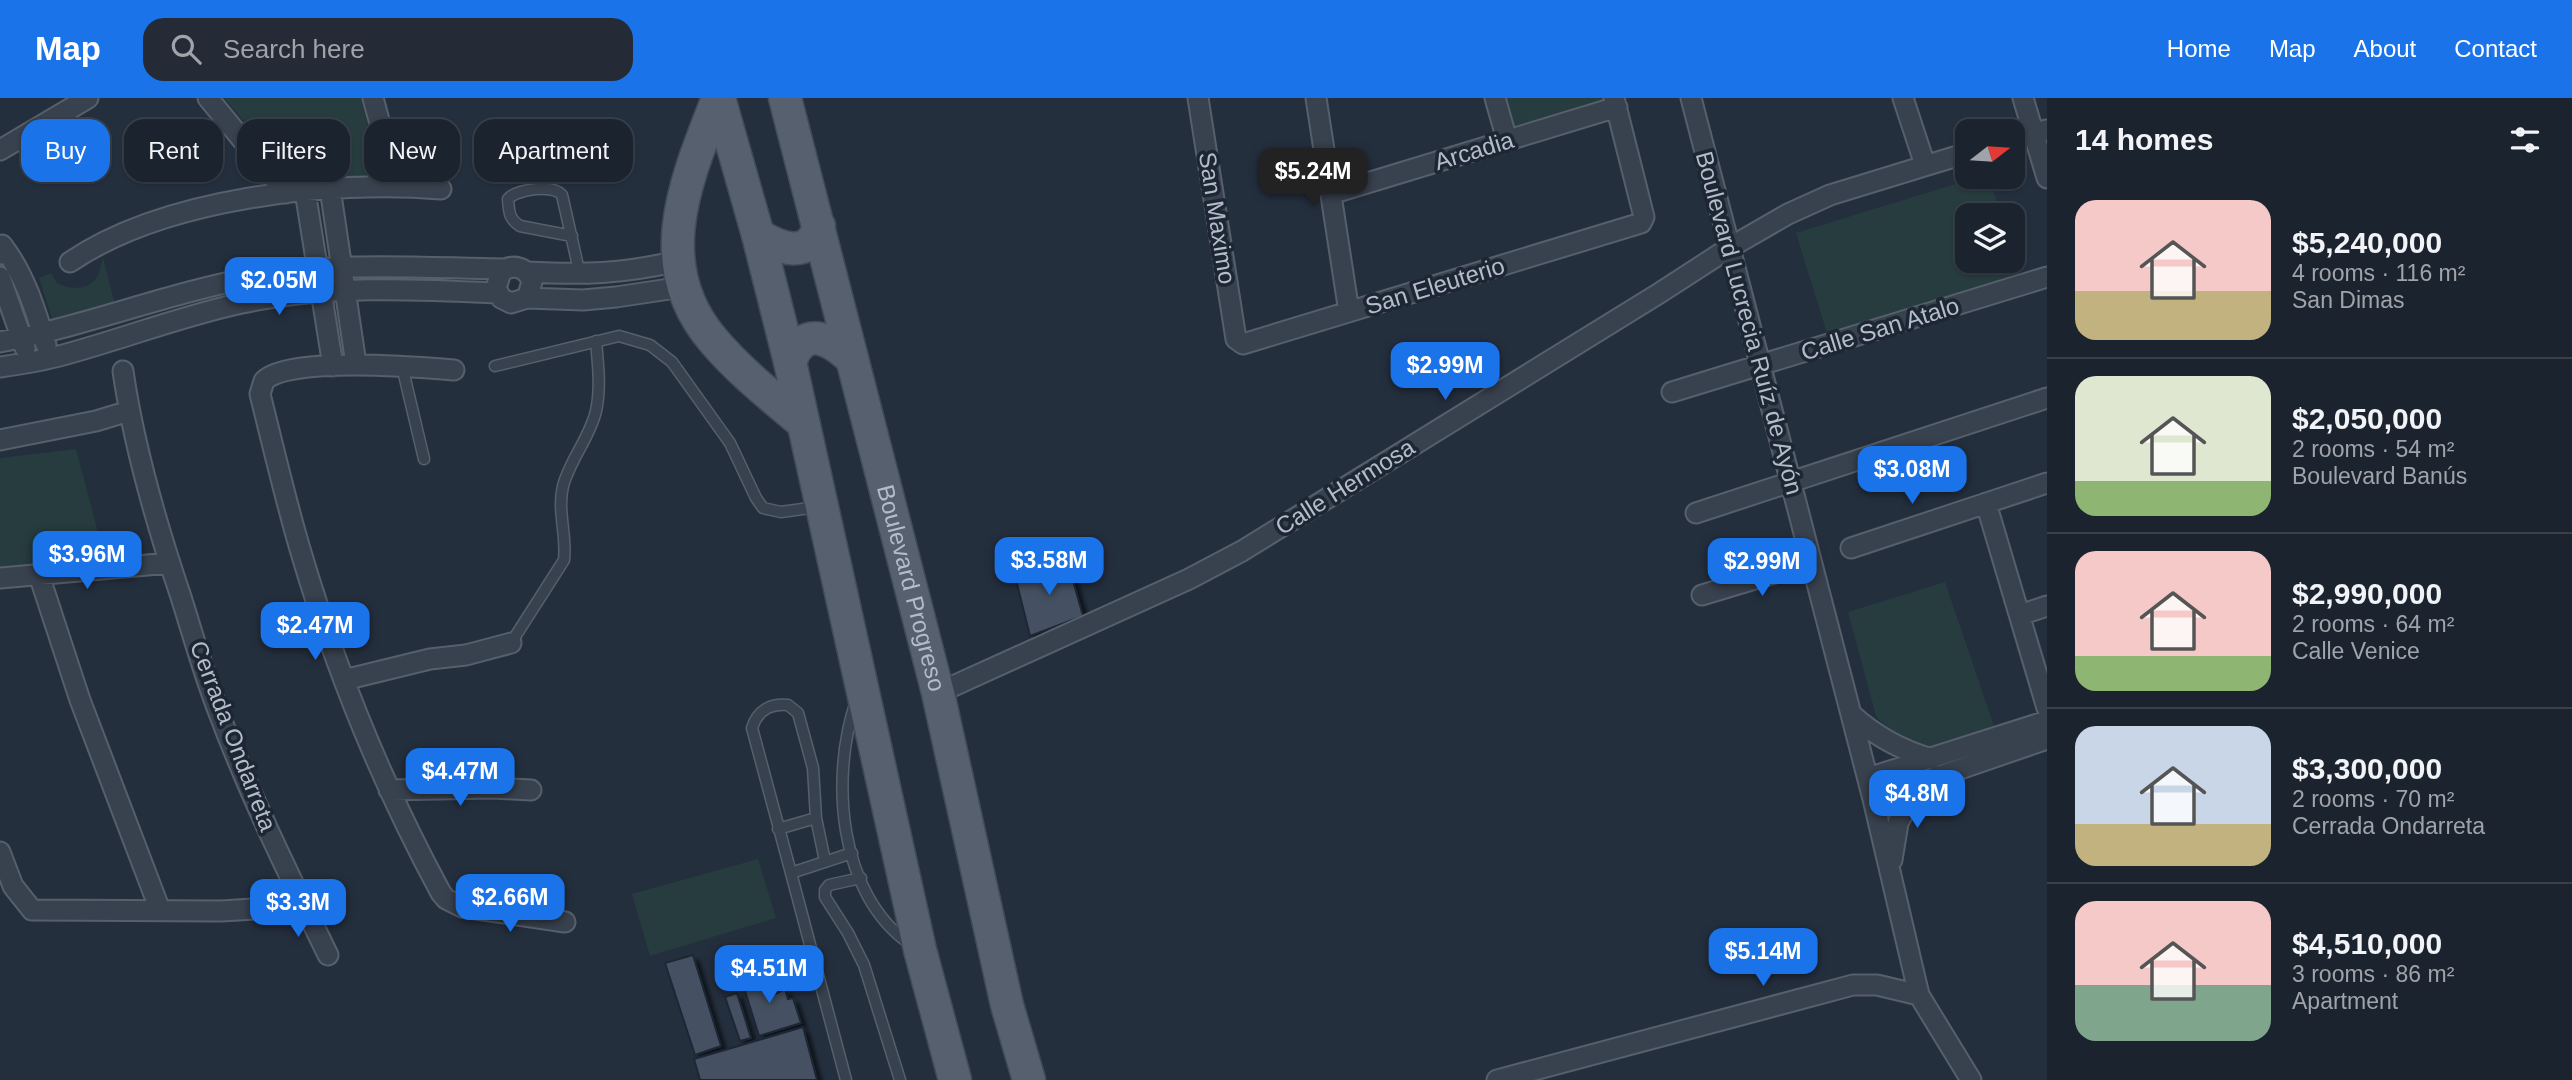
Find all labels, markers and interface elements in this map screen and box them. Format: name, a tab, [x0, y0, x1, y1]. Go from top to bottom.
search box	[143, 18, 633, 81]
text: Map	[35, 30, 101, 67]
icon: search	[167, 30, 205, 68]
text: Search here	[223, 34, 365, 64]
text: Home	[2167, 35, 2231, 62]
text: Map	[2269, 35, 2316, 62]
text: About	[2354, 35, 2416, 62]
text: Contact	[2454, 35, 2537, 62]
chip: Buy	[21, 119, 110, 182]
chip: Rent	[124, 119, 223, 182]
chip: Filters	[237, 119, 350, 182]
chip: New	[364, 119, 460, 182]
chip: Apartment	[474, 119, 633, 182]
north arrow	[1955, 119, 2025, 189]
map controls	[1955, 119, 2025, 273]
icon: filters	[2506, 121, 2544, 159]
text: 14 homes	[2075, 123, 2213, 156]
street label: Arcadia	[1431, 126, 1517, 175]
pin: $5.24M	[1256, 148, 1370, 208]
street label: Boulevard Lucrecia Ruíz de Ayón	[1691, 148, 1808, 498]
street label: San Maximo	[1194, 150, 1241, 286]
text: $5.24M	[1275, 158, 1351, 184]
button: layers	[1955, 203, 2025, 273]
text: $5,240,000	[2292, 226, 2442, 259]
icon: home	[2131, 228, 2215, 312]
street label: San Eleuterio	[1362, 252, 1508, 319]
pin: $2.05M	[222, 258, 336, 317]
text: 4 rooms · 116 m²	[2292, 260, 2465, 286]
text: $2.05M	[241, 267, 317, 293]
text: San Dimas	[2292, 287, 2404, 313]
street label: Calle San Atalo	[1797, 292, 1962, 365]
pin: $2.99M	[1388, 342, 1502, 402]
text: $2.99M	[1407, 352, 1483, 378]
text: $2,050,000	[2292, 402, 2442, 435]
icon: home	[2131, 404, 2215, 488]
street label: Calle Hermosa	[1270, 433, 1420, 540]
text: 2 rooms · 54 m²	[2292, 436, 2454, 462]
pin: $3.08M	[1855, 446, 1969, 506]
text: $3.08M	[1874, 456, 1950, 482]
text: Boulevard Banús	[2292, 463, 2467, 489]
street label: Boulevard Progreso	[872, 482, 951, 694]
pin: $3.96M	[30, 532, 144, 591]
pin: $3.58M	[992, 538, 1106, 597]
pin: $2.99M	[1705, 538, 1819, 598]
text: $3.96M	[49, 541, 125, 567]
text: $3.58M	[1011, 547, 1087, 573]
text: $2.99M	[1724, 548, 1800, 574]
text: $2,990,000	[2292, 577, 2442, 610]
icon: home	[2131, 579, 2215, 663]
pin: $2.47M	[258, 602, 372, 662]
text: 2 rooms · 64 m²	[2292, 611, 2454, 637]
text: $2.47M	[277, 612, 353, 638]
street label: Cerrada Ondarreta	[185, 637, 282, 835]
text: Calle Venice	[2292, 638, 2420, 664]
pin: $4.47M	[403, 748, 517, 808]
text: $3,300,000	[2292, 752, 2442, 785]
icon: home	[2131, 754, 2215, 838]
text: $4.47M	[422, 758, 498, 784]
pin: $4.8M	[1868, 770, 1966, 830]
text: $4.8M	[1885, 780, 1949, 806]
text: 2 rooms · 70 m²	[2292, 786, 2454, 812]
text: Cerrada Ondarreta	[2292, 813, 2485, 839]
pin: $2.66M	[453, 874, 567, 934]
pin: $3.3M	[249, 880, 347, 939]
text: $2.66M	[472, 884, 548, 910]
text: $3.3M	[266, 889, 330, 915]
text: $4,510,000	[2292, 927, 2442, 960]
pin: $5.14M	[1706, 928, 1820, 988]
icon: home	[2131, 929, 2215, 1013]
text: $5.14M	[1725, 938, 1801, 964]
pin: $4.51M	[712, 946, 826, 1005]
text: $4.51M	[731, 955, 807, 981]
text: 3 rooms · 86 m²	[2292, 961, 2454, 987]
text: Apartment	[2292, 988, 2398, 1014]

